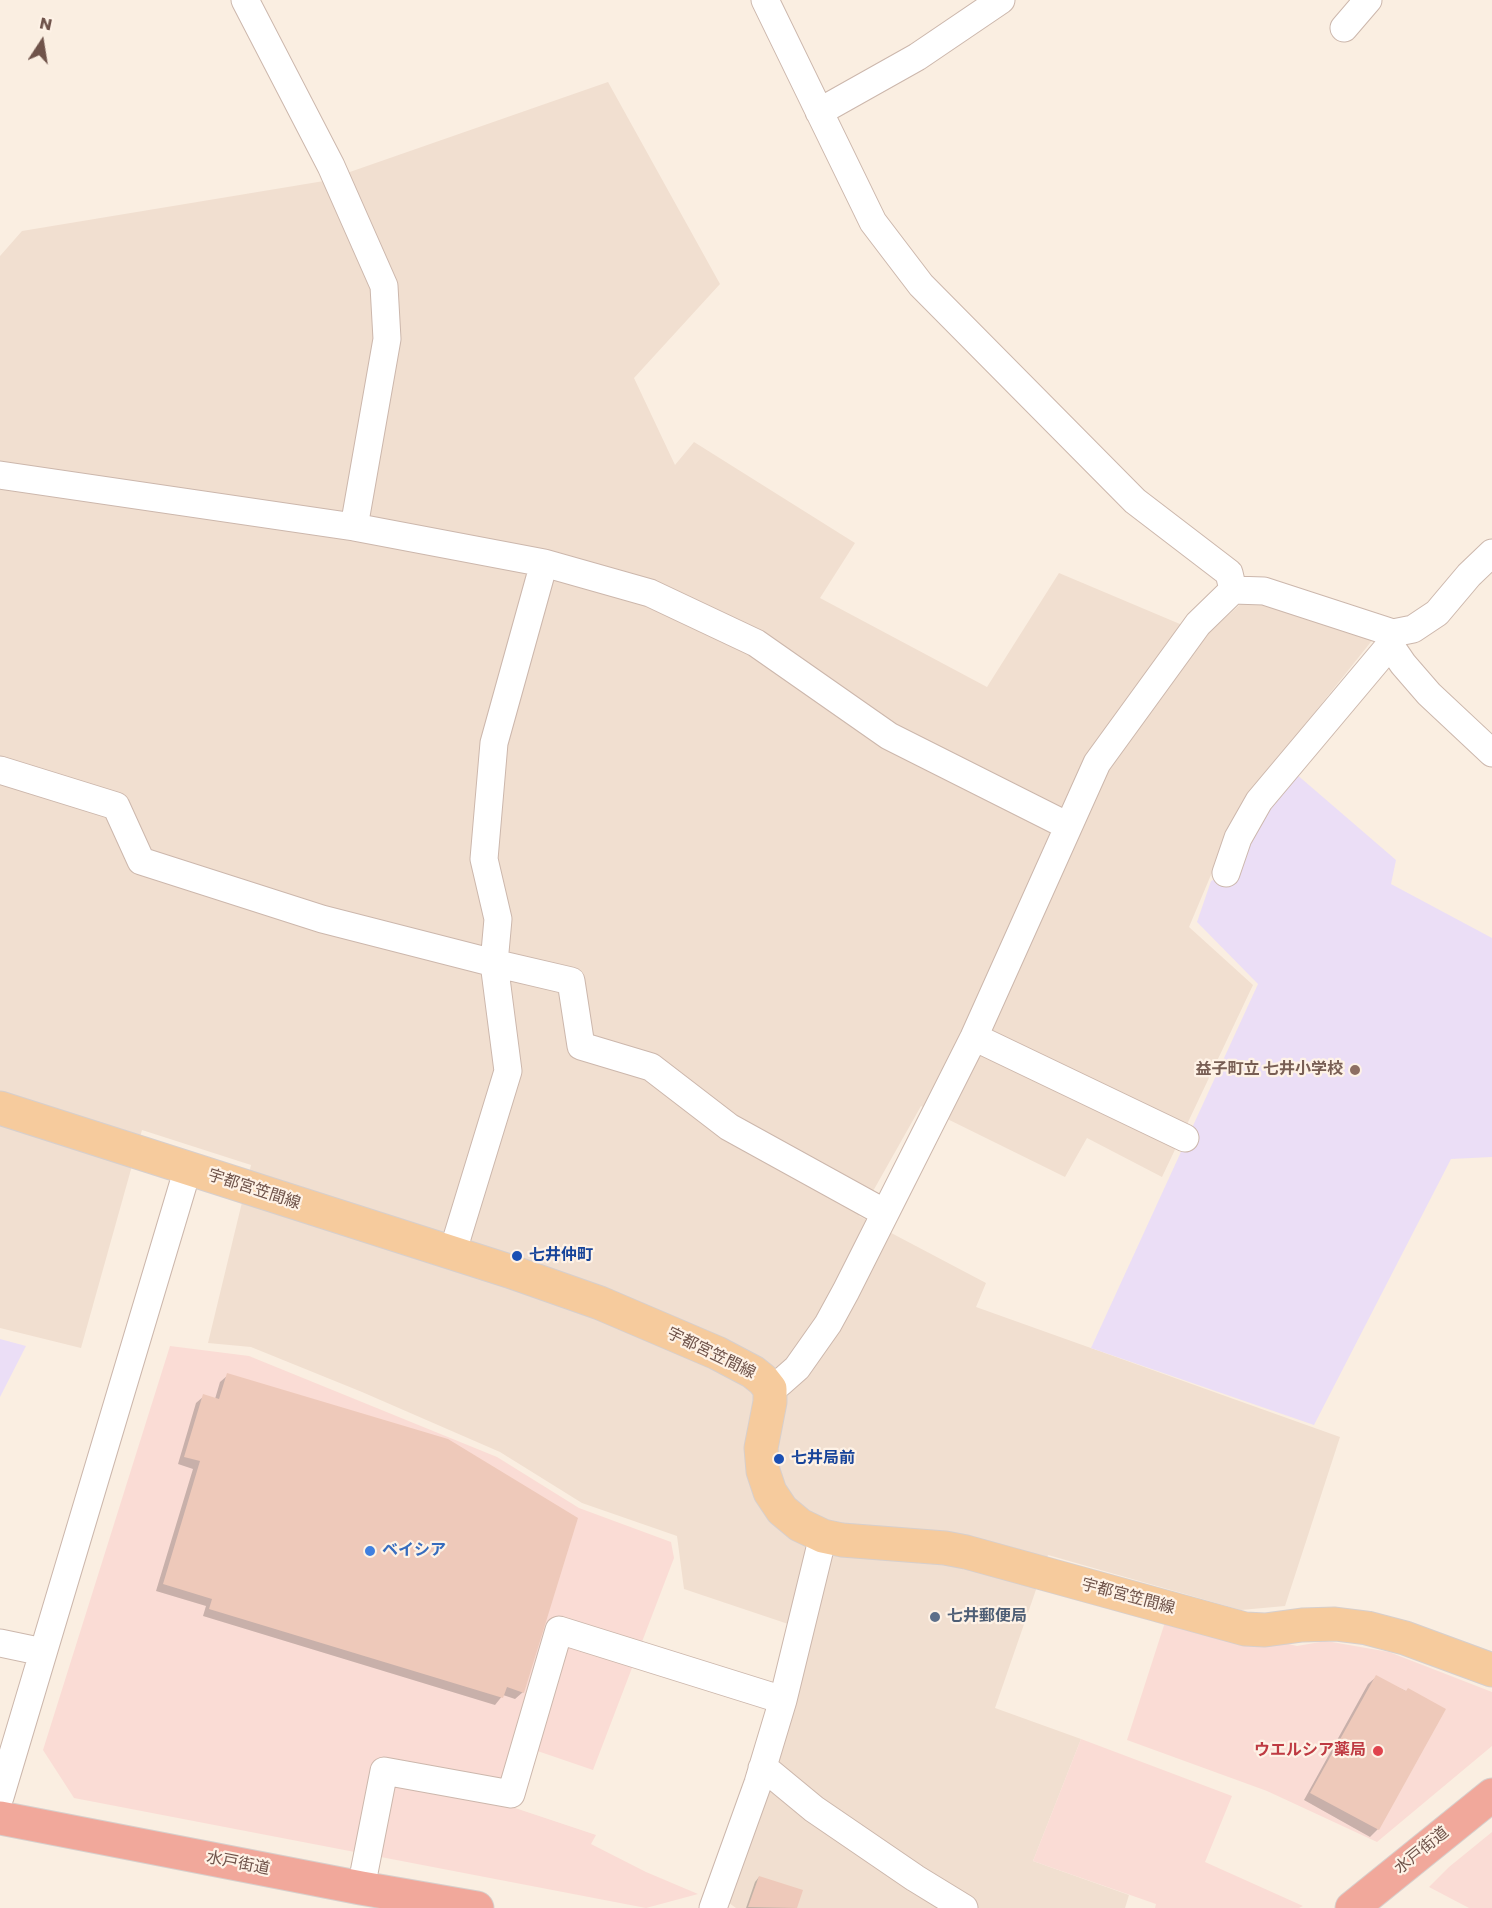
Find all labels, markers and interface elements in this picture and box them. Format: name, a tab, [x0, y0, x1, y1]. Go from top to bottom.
text: N	[38, 11, 54, 36]
north arrow	[12, 12, 72, 72]
place label: 益子町立 七井小学校	[1196, 1060, 1343, 1080]
marker: 益子町立 七井小学校	[1348, 1063, 1362, 1077]
street label: 宇都宮笠間線	[205, 1166, 303, 1214]
place label: 七井仲町	[529, 1246, 593, 1266]
marker: 七井仲町	[510, 1249, 524, 1263]
street label: 宇都宮笠間線	[664, 1324, 758, 1384]
place label: 七井局前	[791, 1449, 855, 1469]
marker: 七井局前	[772, 1452, 786, 1466]
place label: ベイシア	[382, 1541, 446, 1561]
marker: ベイシア	[363, 1544, 377, 1558]
street label: 宇都宮笠間線	[1079, 1575, 1177, 1619]
place label: 七井郵便局	[947, 1607, 1027, 1627]
marker: 七井郵便局	[928, 1610, 942, 1624]
place label: ウエルシア薬局	[1254, 1741, 1366, 1761]
marker: ウエルシア薬局	[1371, 1744, 1385, 1758]
street label: 水戸街道	[1391, 1823, 1453, 1879]
street label: 水戸街道	[205, 1848, 271, 1880]

